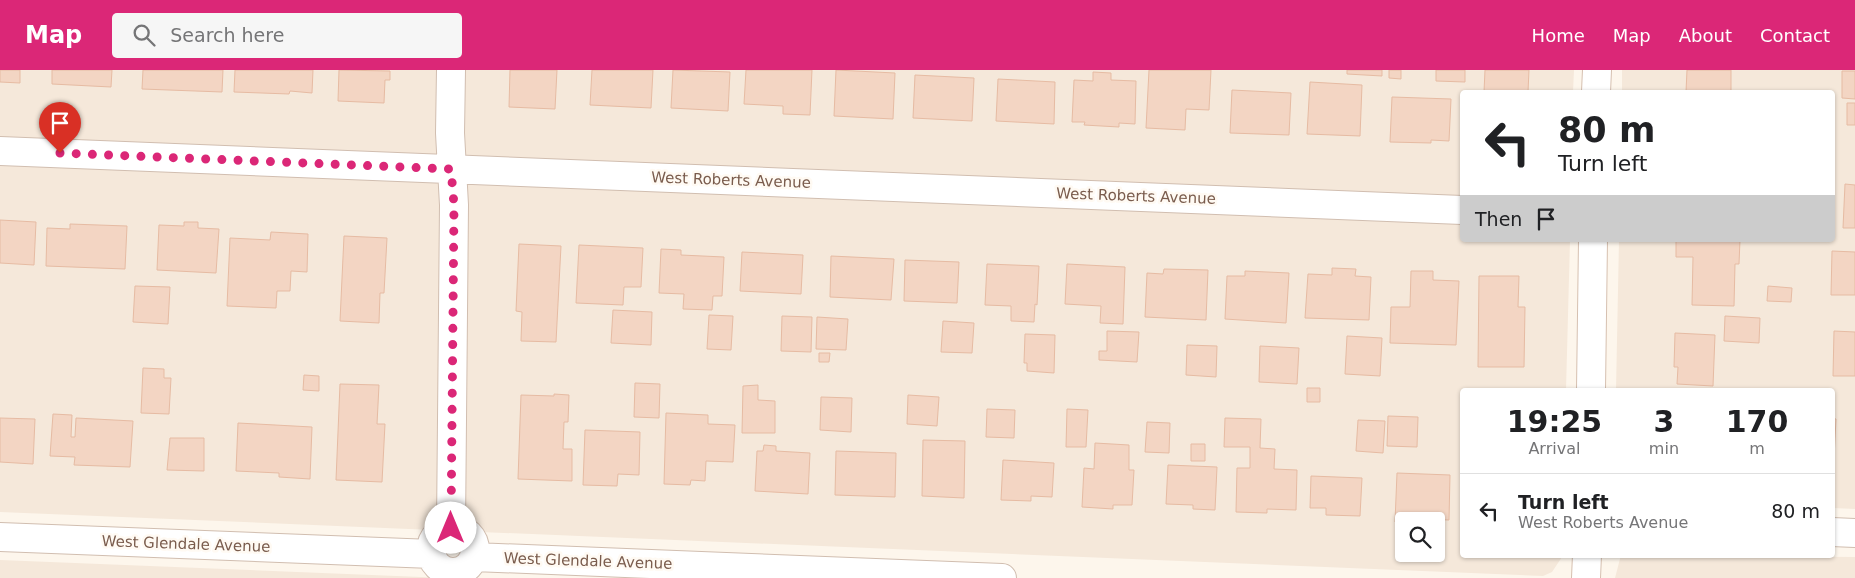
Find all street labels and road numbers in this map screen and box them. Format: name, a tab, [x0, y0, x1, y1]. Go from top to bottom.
street label: West Roberts Avenue	[651, 168, 811, 192]
street label: West Roberts Avenue	[1056, 184, 1216, 208]
street label: West Glendale Avenue	[101, 532, 271, 556]
street label: West Glendale Avenue	[503, 549, 673, 573]

